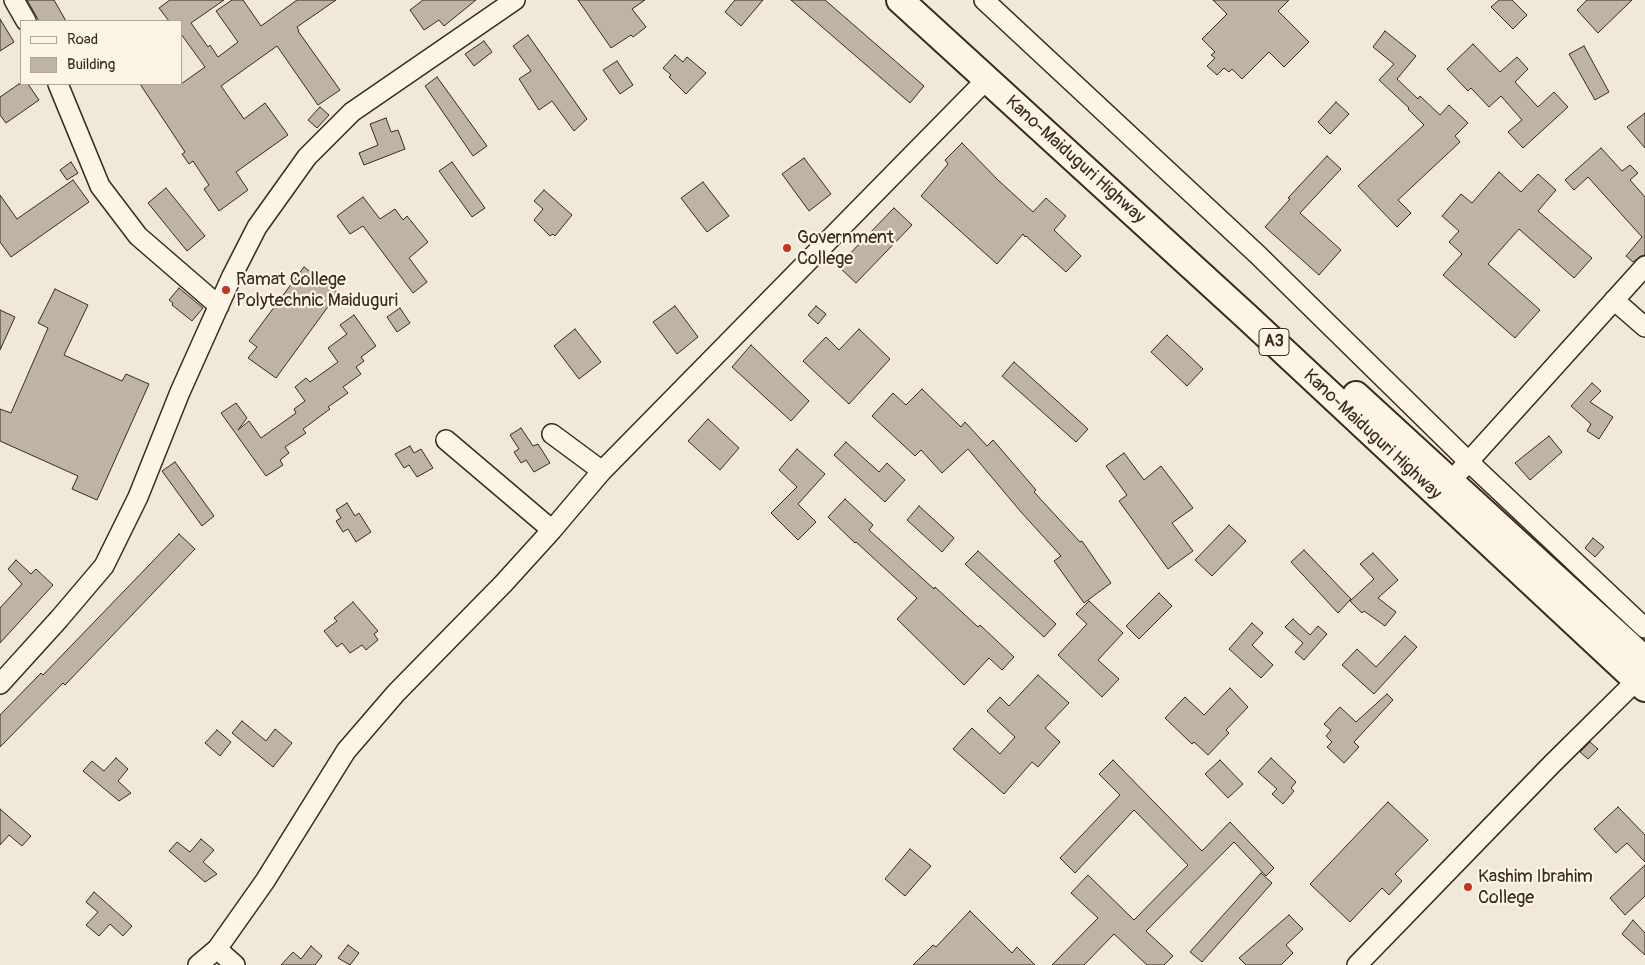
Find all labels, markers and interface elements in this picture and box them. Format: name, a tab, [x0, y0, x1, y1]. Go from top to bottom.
legend	[20, 20, 182, 85]
text: Road	[67, 30, 98, 49]
text: Building	[67, 55, 115, 74]
street label: Kano-Maiduguri Highway	[1000, 91, 1150, 229]
place label: Government College	[797, 227, 894, 270]
marker: Government College	[781, 242, 793, 254]
place label: Ramat College Polytechnic Maiduguri	[236, 269, 398, 312]
marker: Ramat College Polytechnic Maiduguri	[220, 284, 232, 296]
road number: A3	[1259, 328, 1289, 356]
street label: Kano-Maiduguri Highway	[1298, 365, 1446, 505]
place label: Kashim Ibrahim College	[1478, 866, 1593, 909]
marker: Kashim Ibrahim College	[1462, 881, 1474, 893]

